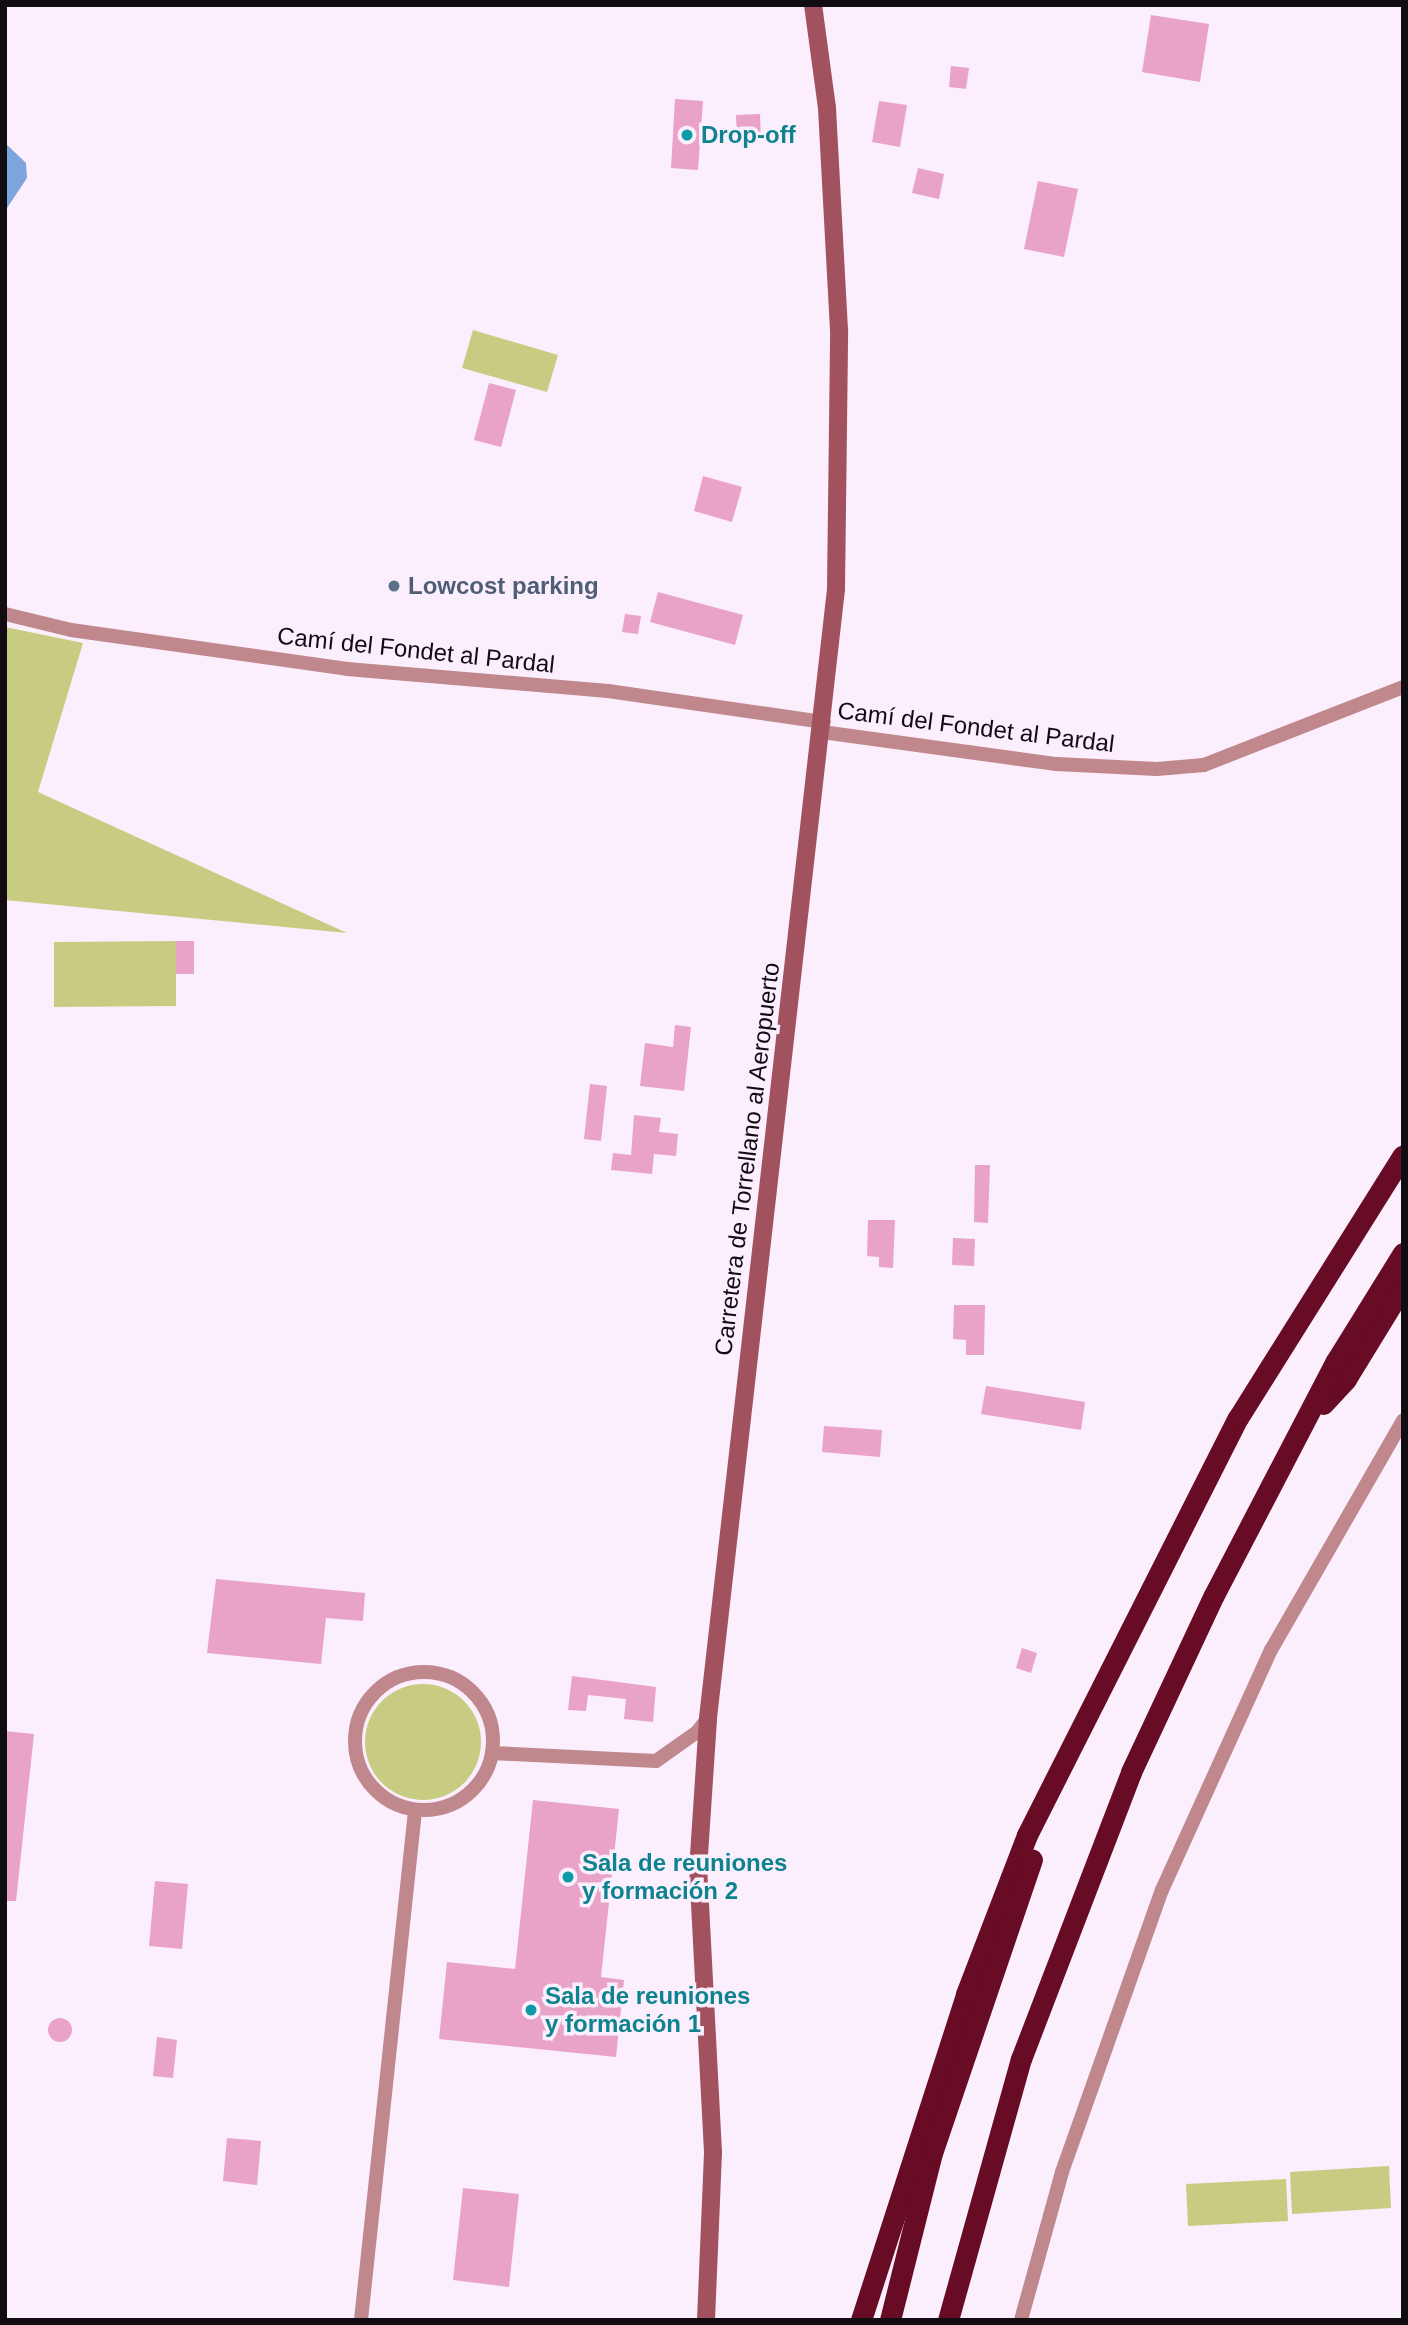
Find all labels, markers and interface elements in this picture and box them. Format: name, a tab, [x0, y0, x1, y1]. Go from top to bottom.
place label: Drop-off	[701, 121, 796, 149]
marker: Drop-off	[679, 127, 695, 143]
place label: Lowcost parking	[408, 572, 599, 600]
marker: Lowcost parking	[386, 578, 402, 594]
street label: Camí del Fondet al Pardal	[276, 621, 556, 679]
street label: Camí del Fondet al Pardal	[836, 696, 1116, 758]
street label: Carretera de Torrellano al Aeropuerto	[708, 960, 786, 1358]
place label: Sala de reuniones y formación 2	[582, 1849, 787, 1905]
marker: Sala de reuniones y formación 2	[560, 1869, 576, 1885]
place label: Sala de reuniones y formación 1	[545, 1982, 750, 2038]
marker: Sala de reuniones y formación 1	[523, 2002, 539, 2018]

